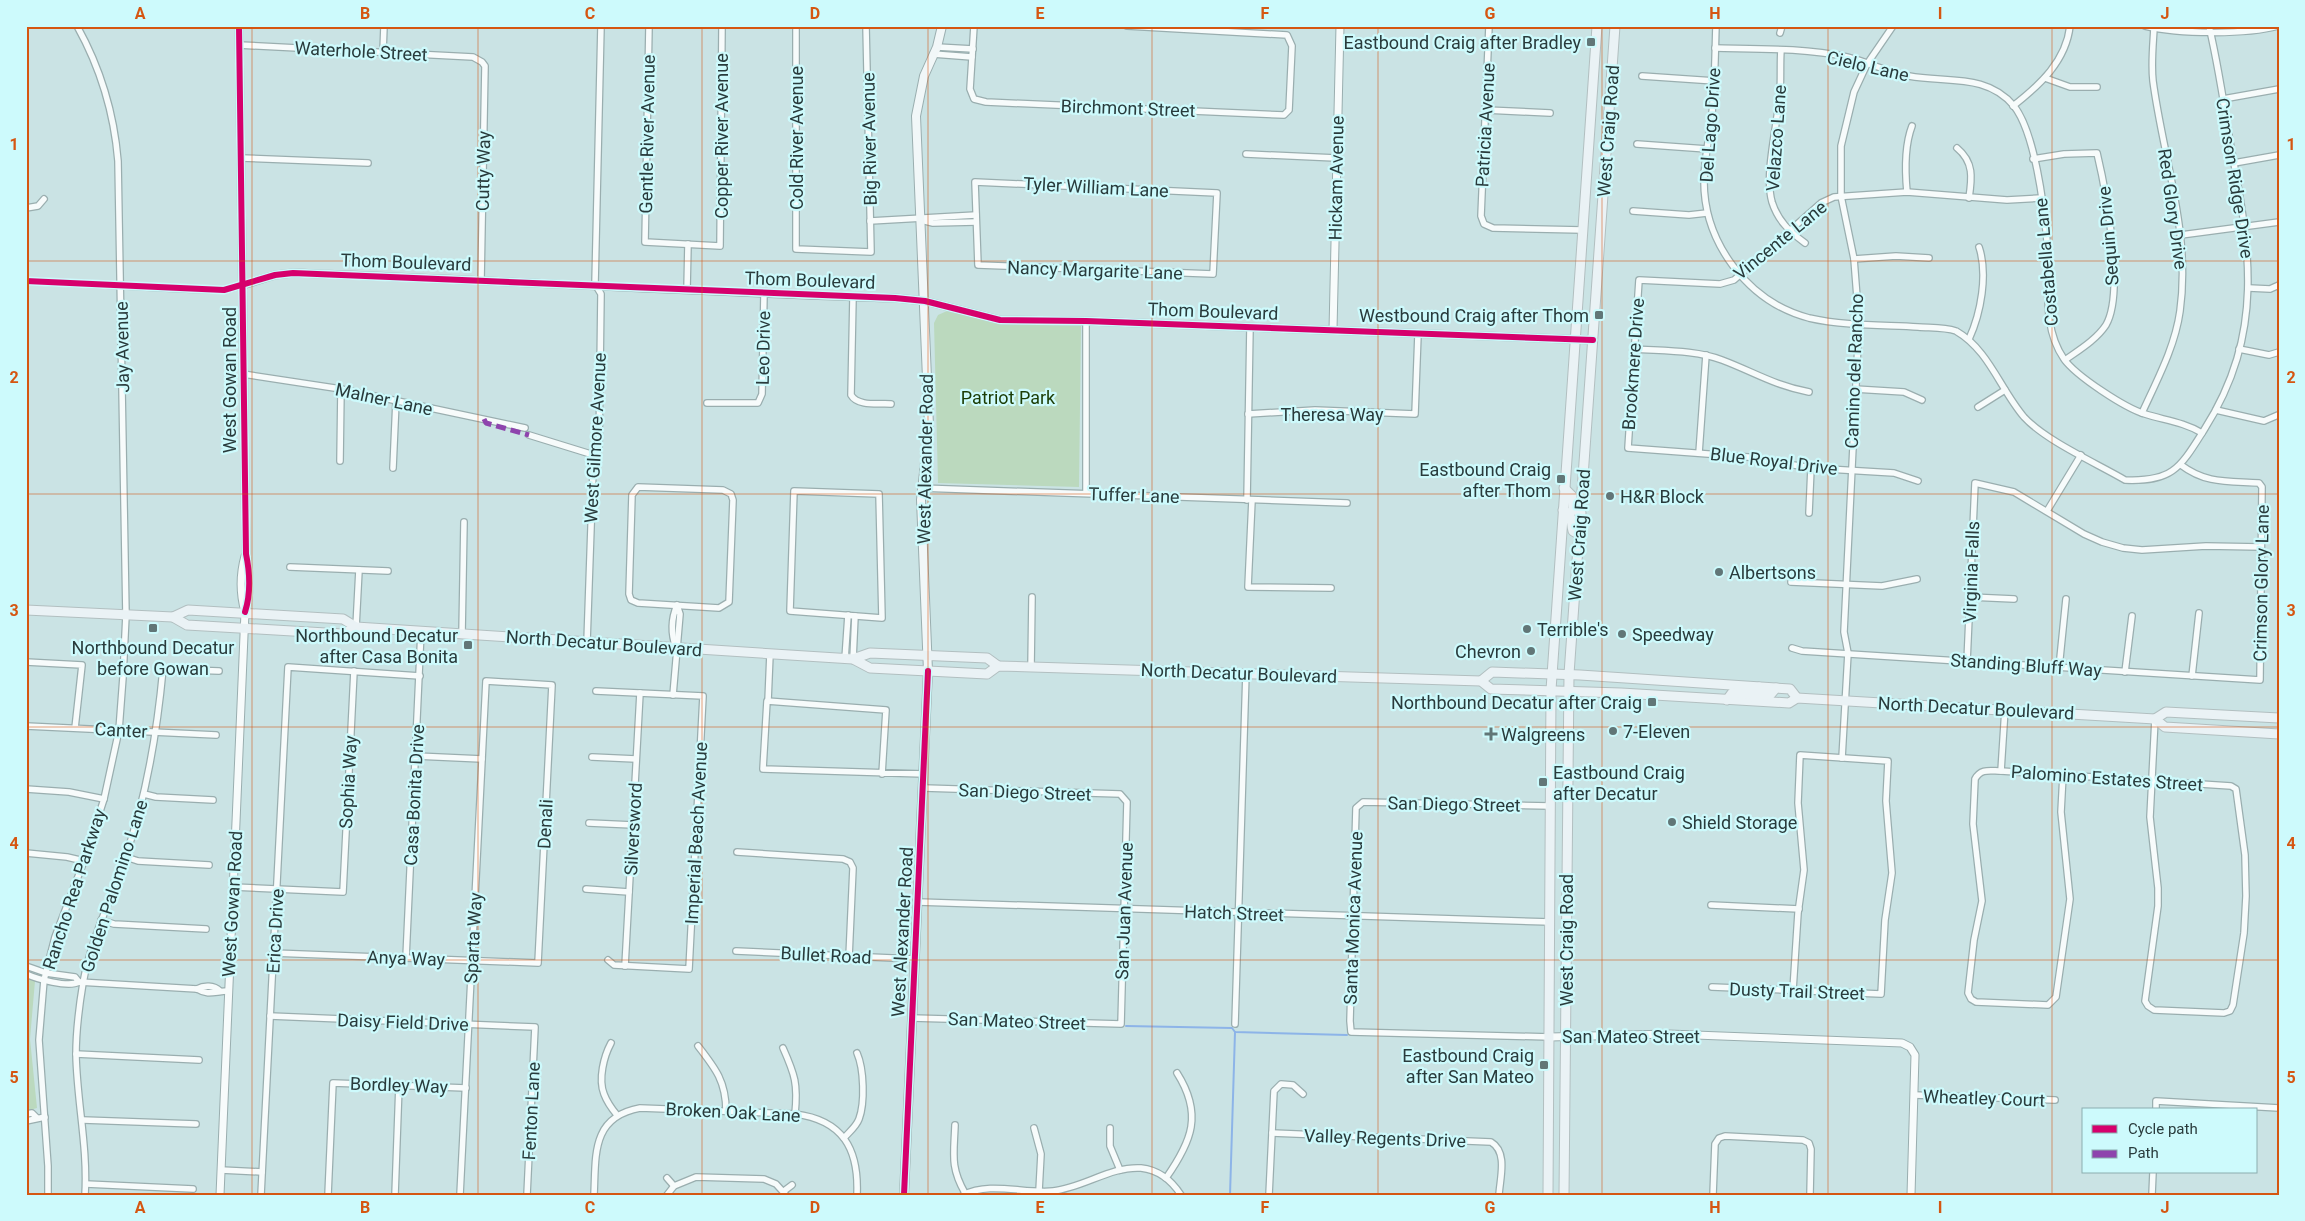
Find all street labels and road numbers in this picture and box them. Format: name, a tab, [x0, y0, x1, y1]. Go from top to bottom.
street label: Waterhole Street	[294, 37, 428, 65]
street label: Cielo Lane	[1825, 46, 1911, 86]
street label: Copper River Avenue	[711, 53, 732, 219]
street label: Gentle River Avenue	[635, 54, 659, 214]
street label: Patricia Avenue	[1471, 62, 1499, 188]
street label: West Craig Road	[1593, 64, 1623, 198]
street label: Cold River Avenue	[786, 66, 807, 210]
street label: Del Lago Drive	[1696, 67, 1724, 183]
street label: Big River Avenue	[857, 72, 881, 206]
street label: Velazco Lane	[1762, 84, 1790, 192]
street label: Birchmont Street	[1060, 95, 1196, 121]
street label: Crimson Ridge Drive	[2212, 96, 2258, 260]
street label: Hickam Avenue	[1324, 115, 1348, 241]
street label: Cutty Way	[472, 130, 494, 211]
street label: Red Glory Drive	[2154, 147, 2192, 271]
street label: Tyler William Lane	[1023, 173, 1169, 201]
street label: Sequin Drive	[2093, 185, 2123, 287]
street label: Vincente Lane	[1729, 196, 1831, 284]
street label: Costabella Lane	[2030, 197, 2062, 327]
street label: Thom Boulevard	[340, 249, 472, 275]
street label: Nancy Margarite Lane	[1007, 256, 1183, 284]
street label: Thom Boulevard	[744, 267, 876, 293]
street label: Camino del Rancho	[1841, 293, 1867, 449]
street label: Brookmere Drive	[1618, 297, 1648, 431]
street label: Thom Boulevard	[1147, 298, 1279, 324]
street label: Jay Avenue	[111, 301, 133, 393]
street label: West Gowan Road	[219, 307, 240, 453]
street label: Leo Drive	[752, 311, 774, 385]
street label: West Gilmore Avenue	[580, 352, 610, 524]
street label: West Alexander Road	[913, 373, 937, 545]
street label: Malner Lane	[333, 378, 435, 420]
street label: Theresa Way	[1280, 404, 1384, 425]
street label: Blue Royal Drive	[1709, 443, 1839, 479]
street label: West Craig Road	[1564, 468, 1594, 602]
street label: Tuffer Lane	[1088, 483, 1180, 507]
street label: Crimson Glory Lane	[2249, 504, 2273, 662]
street label: Virginia Falls	[1959, 521, 1983, 623]
street label: North Decatur Boulevard	[505, 626, 703, 660]
street label: Standing Bluff Way	[1950, 649, 2103, 681]
street label: North Decatur Boulevard	[1140, 659, 1338, 687]
street label: North Decatur Boulevard	[1877, 692, 2075, 724]
street label: Canter	[94, 718, 148, 742]
street label: Casa Bonita Drive	[400, 724, 428, 866]
street label: Sophia Way	[335, 734, 361, 829]
street label: Imperial Beach Avenue	[681, 741, 711, 925]
street label: Palomino Estates Street	[2010, 761, 2204, 795]
street label: San Diego Street	[958, 779, 1092, 805]
street label: Silversword	[620, 782, 646, 876]
street label: San Diego Street	[1387, 792, 1521, 816]
street label: Golden Palomino Lane	[76, 797, 152, 975]
street label: Denali	[533, 799, 557, 849]
street label: Rancho Rea Parkway	[38, 806, 110, 972]
street label: West Gowan Road	[218, 830, 246, 978]
street label: Santa Monica Avenue	[1339, 831, 1367, 1005]
street label: San Juan Avenue	[1111, 842, 1137, 980]
street label: West Alexander Road	[887, 846, 917, 1018]
street label: West Craig Road	[1556, 874, 1577, 1006]
street label: Erica Drive	[262, 888, 288, 974]
street label: Sparta Way	[460, 891, 486, 984]
street label: Hatch Street	[1184, 901, 1284, 925]
street label: Bullet Road	[780, 942, 872, 968]
street label: Anya Way	[367, 946, 446, 970]
street label: Dusty Trail Street	[1729, 978, 1865, 1004]
street label: San Mateo Street	[948, 1008, 1086, 1034]
street label: Daisy Field Drive	[337, 1009, 469, 1035]
street label: San Mateo Street	[1562, 1026, 1700, 1047]
street label: Fenton Lane	[518, 1061, 544, 1161]
street label: Bordley Way	[350, 1073, 449, 1097]
street label: Wheatley Court	[1923, 1085, 2046, 1111]
street label: Broken Oak Lane	[665, 1098, 801, 1126]
street label: Valley Regents Drive	[1304, 1125, 1466, 1151]

